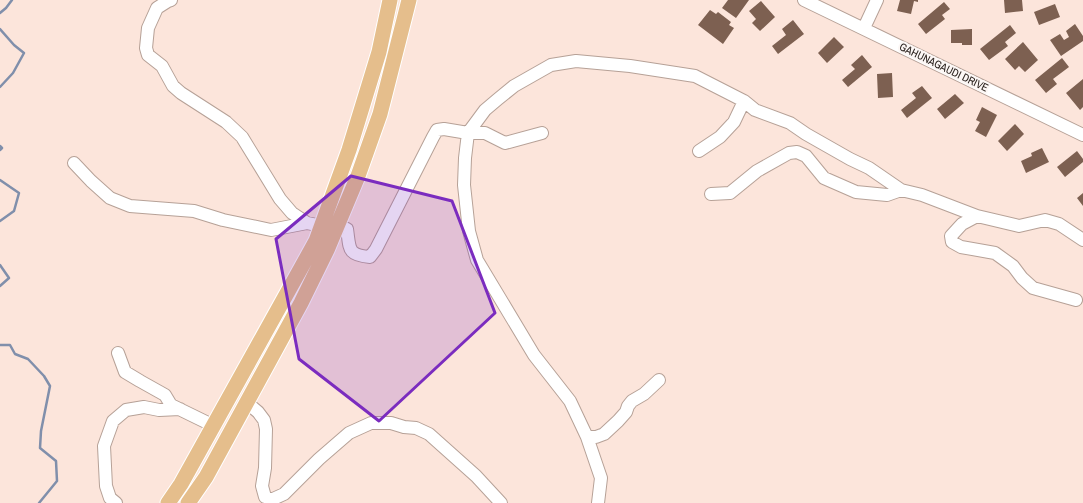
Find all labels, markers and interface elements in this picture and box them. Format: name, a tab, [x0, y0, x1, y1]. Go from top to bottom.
street label: GAHUNAGAUDI DRIVE	[897, 39, 991, 95]

